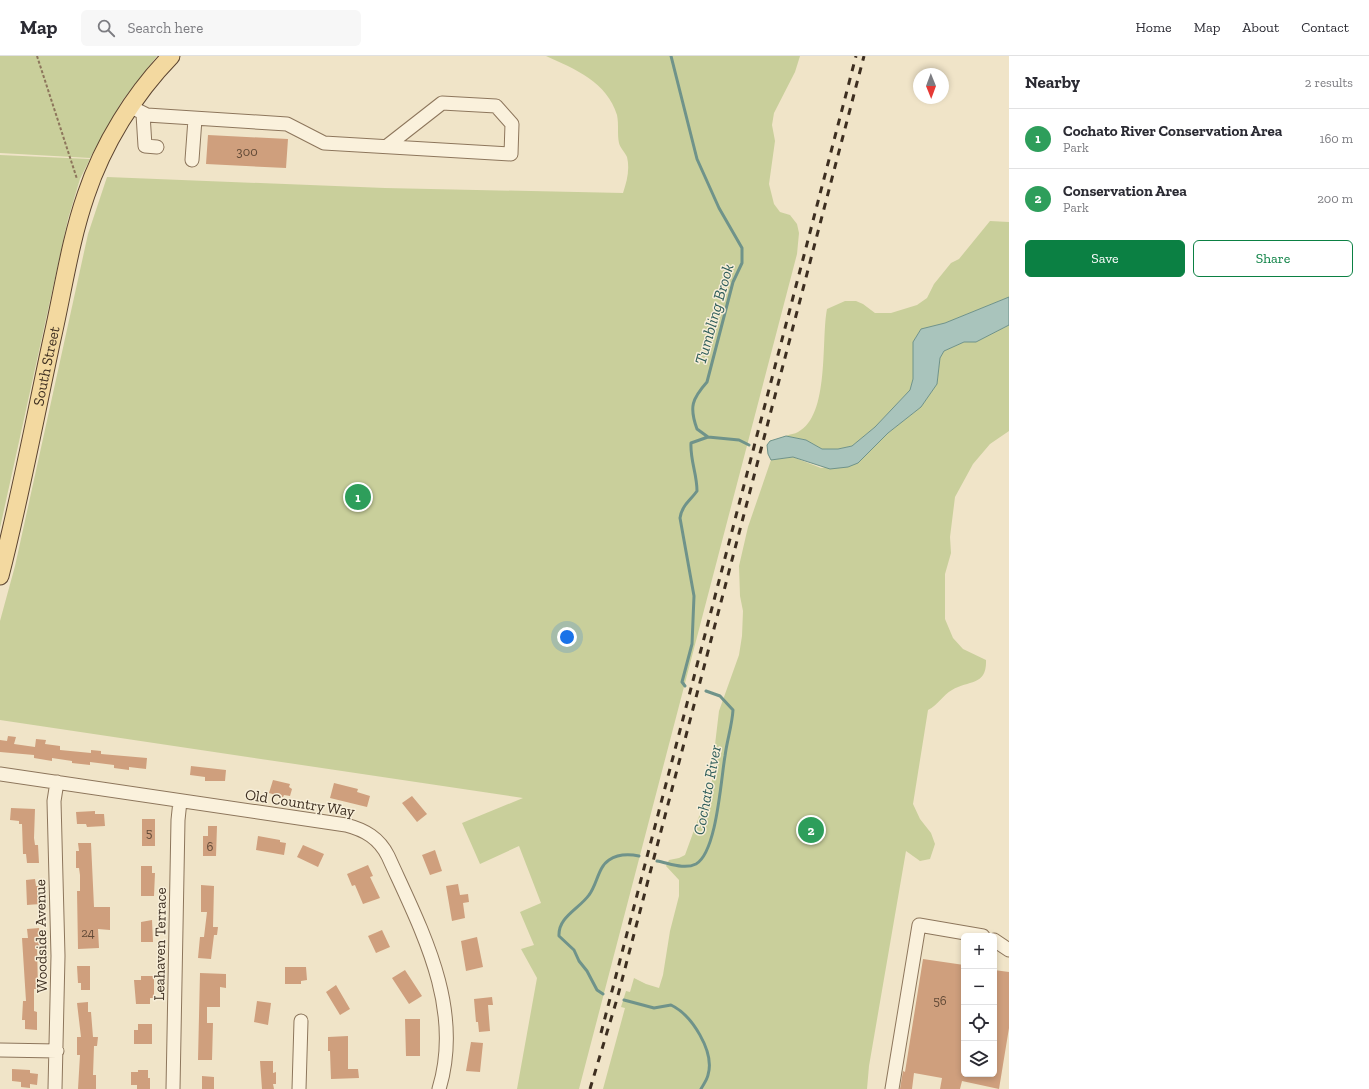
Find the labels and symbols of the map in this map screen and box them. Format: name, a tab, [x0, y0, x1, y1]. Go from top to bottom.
north arrow	[913, 68, 949, 104]
house number: 300	[236, 144, 258, 159]
water label: Tumbling Brook	[691, 261, 737, 367]
street label: South Street	[29, 324, 64, 407]
pin: 1	[345, 482, 371, 512]
your location	[557, 627, 577, 647]
water label: Cochato River	[689, 743, 725, 837]
street label: Old Country Way	[244, 785, 356, 821]
pin: 2	[798, 815, 824, 845]
house number: 5	[146, 825, 153, 840]
house number: 6	[207, 839, 214, 854]
street label: Woodside Avenue	[31, 879, 51, 993]
street label: Leahaven Terrace	[150, 887, 170, 1001]
house number: 24	[81, 925, 95, 940]
house number: 56	[933, 993, 947, 1008]

